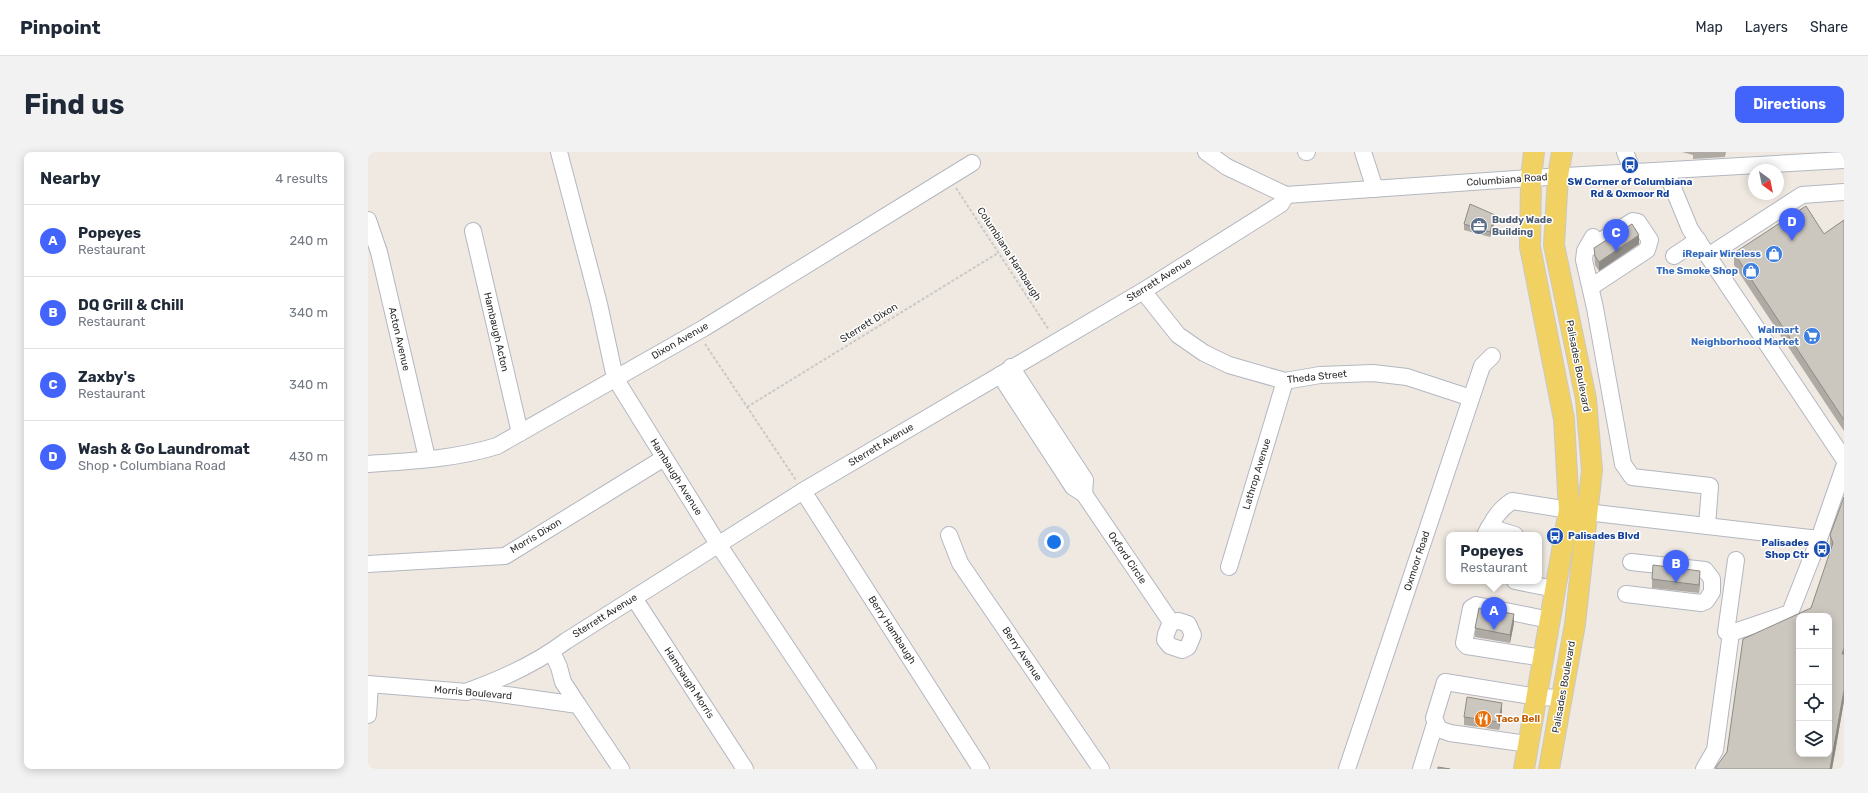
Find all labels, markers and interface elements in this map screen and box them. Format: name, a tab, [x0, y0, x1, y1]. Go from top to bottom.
text: Pinpoint	[20, 16, 101, 39]
text: Map	[1696, 19, 1723, 36]
text: Layers	[1745, 19, 1788, 36]
text: Share	[1810, 19, 1848, 36]
button: Directions	[1735, 86, 1844, 123]
text: Find us	[24, 88, 124, 121]
bus stop icon: SW Corner of Columbiana Rd & Oxmoor Rd	[1620, 155, 1640, 175]
north arrow	[1748, 164, 1784, 200]
text: Nearby	[40, 168, 101, 188]
text: 4 results	[275, 171, 328, 186]
street label: Columbiana Road	[1466, 171, 1548, 189]
place label: SW Corner of Columbiana Rd & Oxmoor Rd	[1568, 176, 1692, 200]
street label: Columbiana Hambaugh	[974, 205, 1044, 303]
pin: D	[1779, 208, 1805, 241]
place label: Buddy Wade Building	[1492, 214, 1552, 238]
office icon: Buddy Wade Building	[1469, 216, 1489, 236]
pin: C	[1603, 219, 1629, 252]
text: Popeyes	[78, 224, 141, 242]
text: A	[48, 233, 58, 248]
text: 240 m	[289, 233, 328, 248]
text: Restaurant	[78, 242, 145, 257]
shop icon: iRepair Wireless	[1764, 244, 1784, 264]
place label: iRepair Wireless	[1682, 248, 1761, 260]
street label: Sterrett Avenue	[1125, 255, 1194, 305]
shop icon: The Smoke Shop	[1741, 261, 1761, 281]
place label: The Smoke Shop	[1656, 265, 1738, 277]
street label: Hambaugh Acton	[481, 291, 511, 373]
text: DQ Grill & Chill	[78, 296, 184, 314]
street label: Sterrett Dixon	[838, 301, 900, 345]
text: B	[48, 305, 58, 320]
text: 340 m	[289, 305, 328, 320]
street label: Acton Avenue	[386, 306, 412, 372]
text: Restaurant	[78, 314, 145, 329]
street label: Palisades Boulevard	[1563, 319, 1593, 413]
street label: Dixon Avenue	[649, 320, 711, 362]
place label: Walmart Neighborhood Market	[1691, 324, 1799, 348]
supermarket icon: Walmart Neighborhood Market	[1802, 326, 1822, 346]
text: Zaxby's	[78, 368, 135, 386]
street label: Theda Street	[1286, 368, 1348, 386]
text: C	[48, 377, 58, 392]
text: 340 m	[289, 377, 328, 392]
text: Restaurant	[78, 386, 145, 401]
street label: Sterrett Avenue	[846, 421, 916, 469]
street label: Hambaugh Avenue	[648, 436, 705, 518]
street label: Lathrop Avenue	[1240, 437, 1274, 511]
text: Wash & Go Laundromat	[78, 440, 250, 458]
text: D	[48, 449, 58, 464]
text: 430 m	[289, 449, 328, 464]
text: Shop · Columbiana Road	[78, 458, 226, 473]
street label: Morris Dixon	[508, 516, 564, 556]
bus stop icon: Palisades Blvd	[1545, 526, 1565, 546]
street label: Oxford Circle	[1105, 530, 1149, 587]
street label: Oxmoor Road	[1402, 530, 1432, 592]
place label: Palisades Blvd	[1568, 530, 1640, 542]
your location	[1044, 532, 1064, 552]
popup	[1446, 532, 1542, 584]
place label: Palisades Shop Ctr	[1762, 537, 1809, 561]
bus stop icon: Palisades Shop Ctr	[1812, 539, 1832, 559]
text: Popeyes	[1460, 542, 1523, 560]
pin: B	[1663, 550, 1689, 583]
text: Restaurant	[1460, 560, 1528, 575]
street label: Sterrett Avenue	[571, 591, 640, 641]
street label: Berry Hambaugh	[866, 594, 918, 666]
pin: A	[1481, 597, 1507, 630]
map controls	[1796, 613, 1832, 757]
button: +	[1796, 613, 1832, 649]
street label: Berry Avenue	[1000, 625, 1045, 684]
street label: Palisades Boulevard	[1550, 640, 1578, 734]
street label: Hambaugh Morris	[662, 645, 716, 721]
button: −	[1796, 649, 1832, 685]
street label: Morris Boulevard	[434, 684, 512, 702]
button: locate	[1796, 685, 1832, 721]
restaurant icon: Taco Bell	[1473, 709, 1493, 729]
place label: Taco Bell	[1496, 713, 1540, 725]
button: layers	[1796, 721, 1832, 757]

